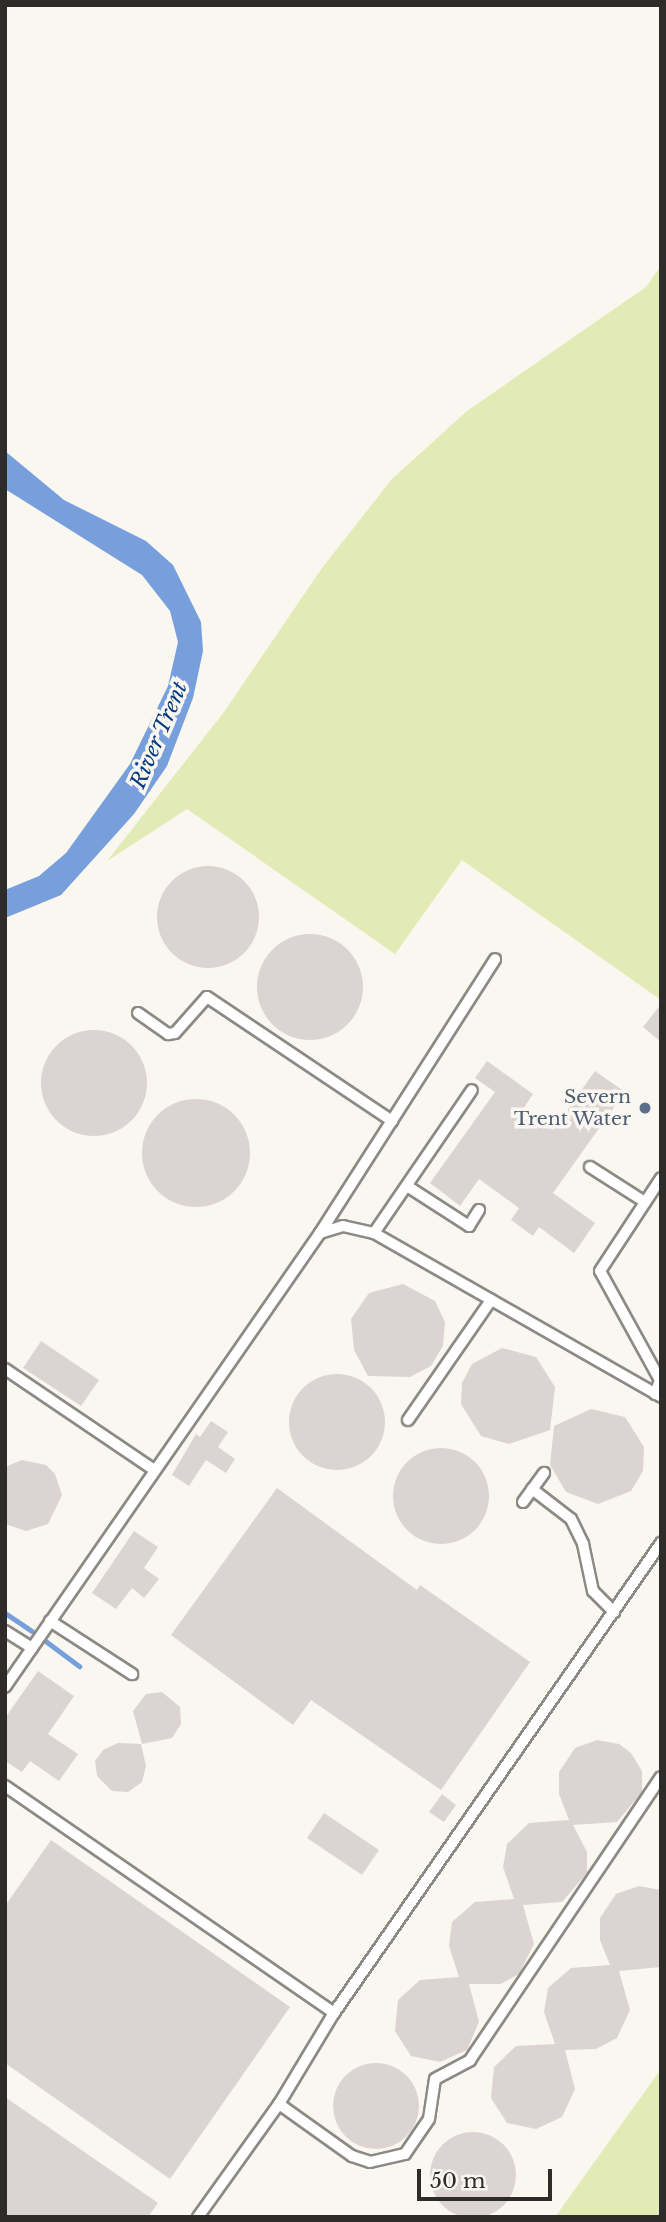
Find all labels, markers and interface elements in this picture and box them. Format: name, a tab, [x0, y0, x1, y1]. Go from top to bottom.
water label: River Trent	[125, 677, 193, 793]
place label: Severn Trent Water	[513, 1086, 631, 1130]
marker: Severn Trent Water	[637, 1100, 653, 1116]
scale bar	[421, 2156, 556, 2200]
text: 50 m	[430, 2168, 485, 2194]

